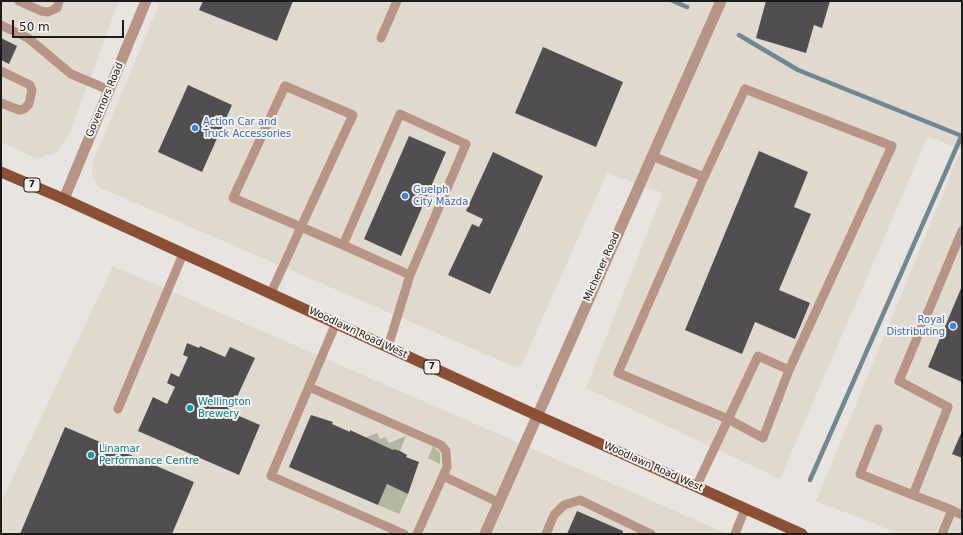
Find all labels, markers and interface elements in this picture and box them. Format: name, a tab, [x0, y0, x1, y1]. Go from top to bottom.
scale bar	[14, 12, 126, 38]
text: 50 m	[19, 20, 50, 34]
street label: Governors Road	[84, 61, 126, 139]
place label: Action Car and Truck Accessories	[203, 116, 291, 140]
marker: Action Car and Truck Accessories	[190, 123, 200, 133]
road number: 7	[24, 178, 40, 192]
place label: Guelph City Mazda	[413, 184, 468, 208]
marker: Guelph City Mazda	[400, 191, 410, 201]
street label: Michener Road	[581, 231, 623, 303]
street label: Woodlawn Road West	[307, 305, 409, 361]
place label: Royal Distributing	[886, 314, 945, 338]
marker: Royal Distributing	[948, 321, 958, 331]
road number: 7	[424, 360, 440, 374]
place label: Wellington Brewery	[198, 396, 251, 420]
marker: Wellington Brewery	[185, 403, 195, 413]
street label: Woodlawn Road West	[602, 440, 704, 494]
place label: Linamar Performance Centre	[99, 443, 199, 466]
marker: Linamar Performance Centre	[86, 450, 96, 460]

